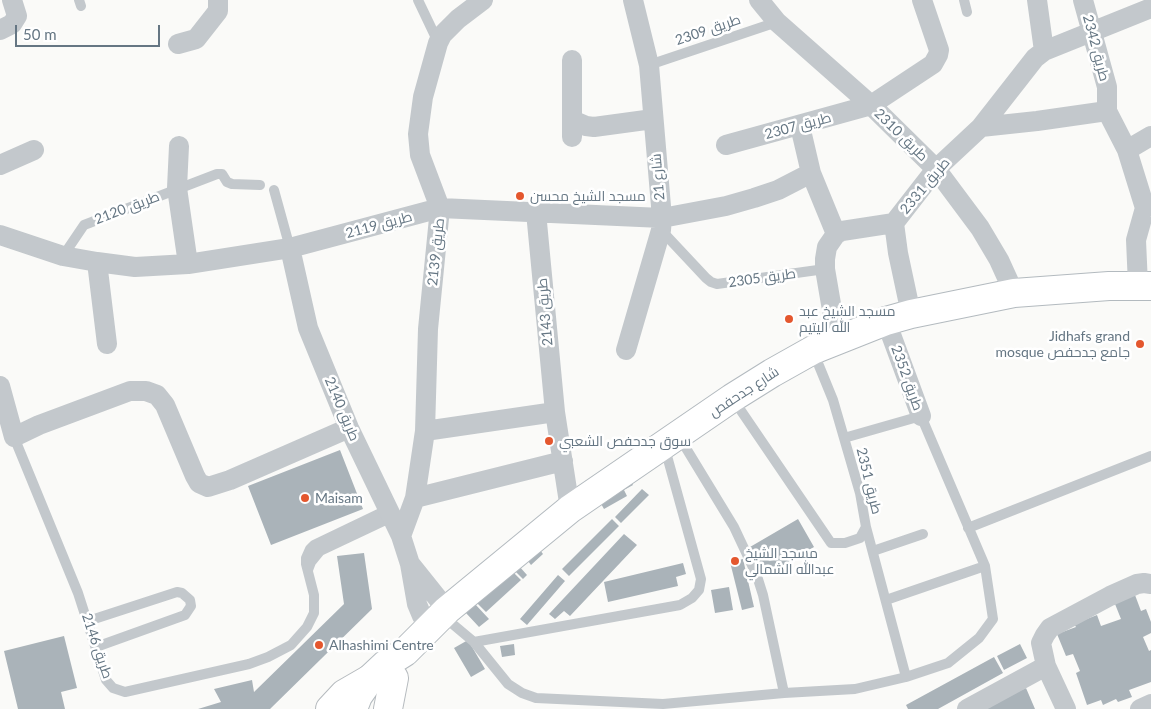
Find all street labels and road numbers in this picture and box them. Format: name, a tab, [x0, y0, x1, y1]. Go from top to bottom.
street label: طريق 2309	[673, 11, 743, 49]
street label: طريق 2342	[1079, 13, 1113, 83]
street label: طريق 2310	[871, 105, 931, 165]
street label: طريق 2307	[763, 109, 833, 143]
street label: شارع 21	[648, 153, 668, 201]
street label: طريق 2331	[897, 155, 953, 217]
street label: طريق 2120	[92, 188, 162, 228]
street label: طريق 2119	[344, 208, 414, 242]
street label: طريق 2139	[424, 217, 448, 287]
street label: طريق 2305	[727, 265, 797, 291]
street label: طريق 2143	[534, 277, 556, 347]
street label: طريق 2352	[887, 343, 927, 413]
street label: شارع جدحفص	[706, 363, 782, 421]
street label: طريق 2140	[321, 374, 363, 444]
street label: طريق 2351	[853, 446, 885, 516]
street label: طريق 2146	[78, 611, 116, 681]

